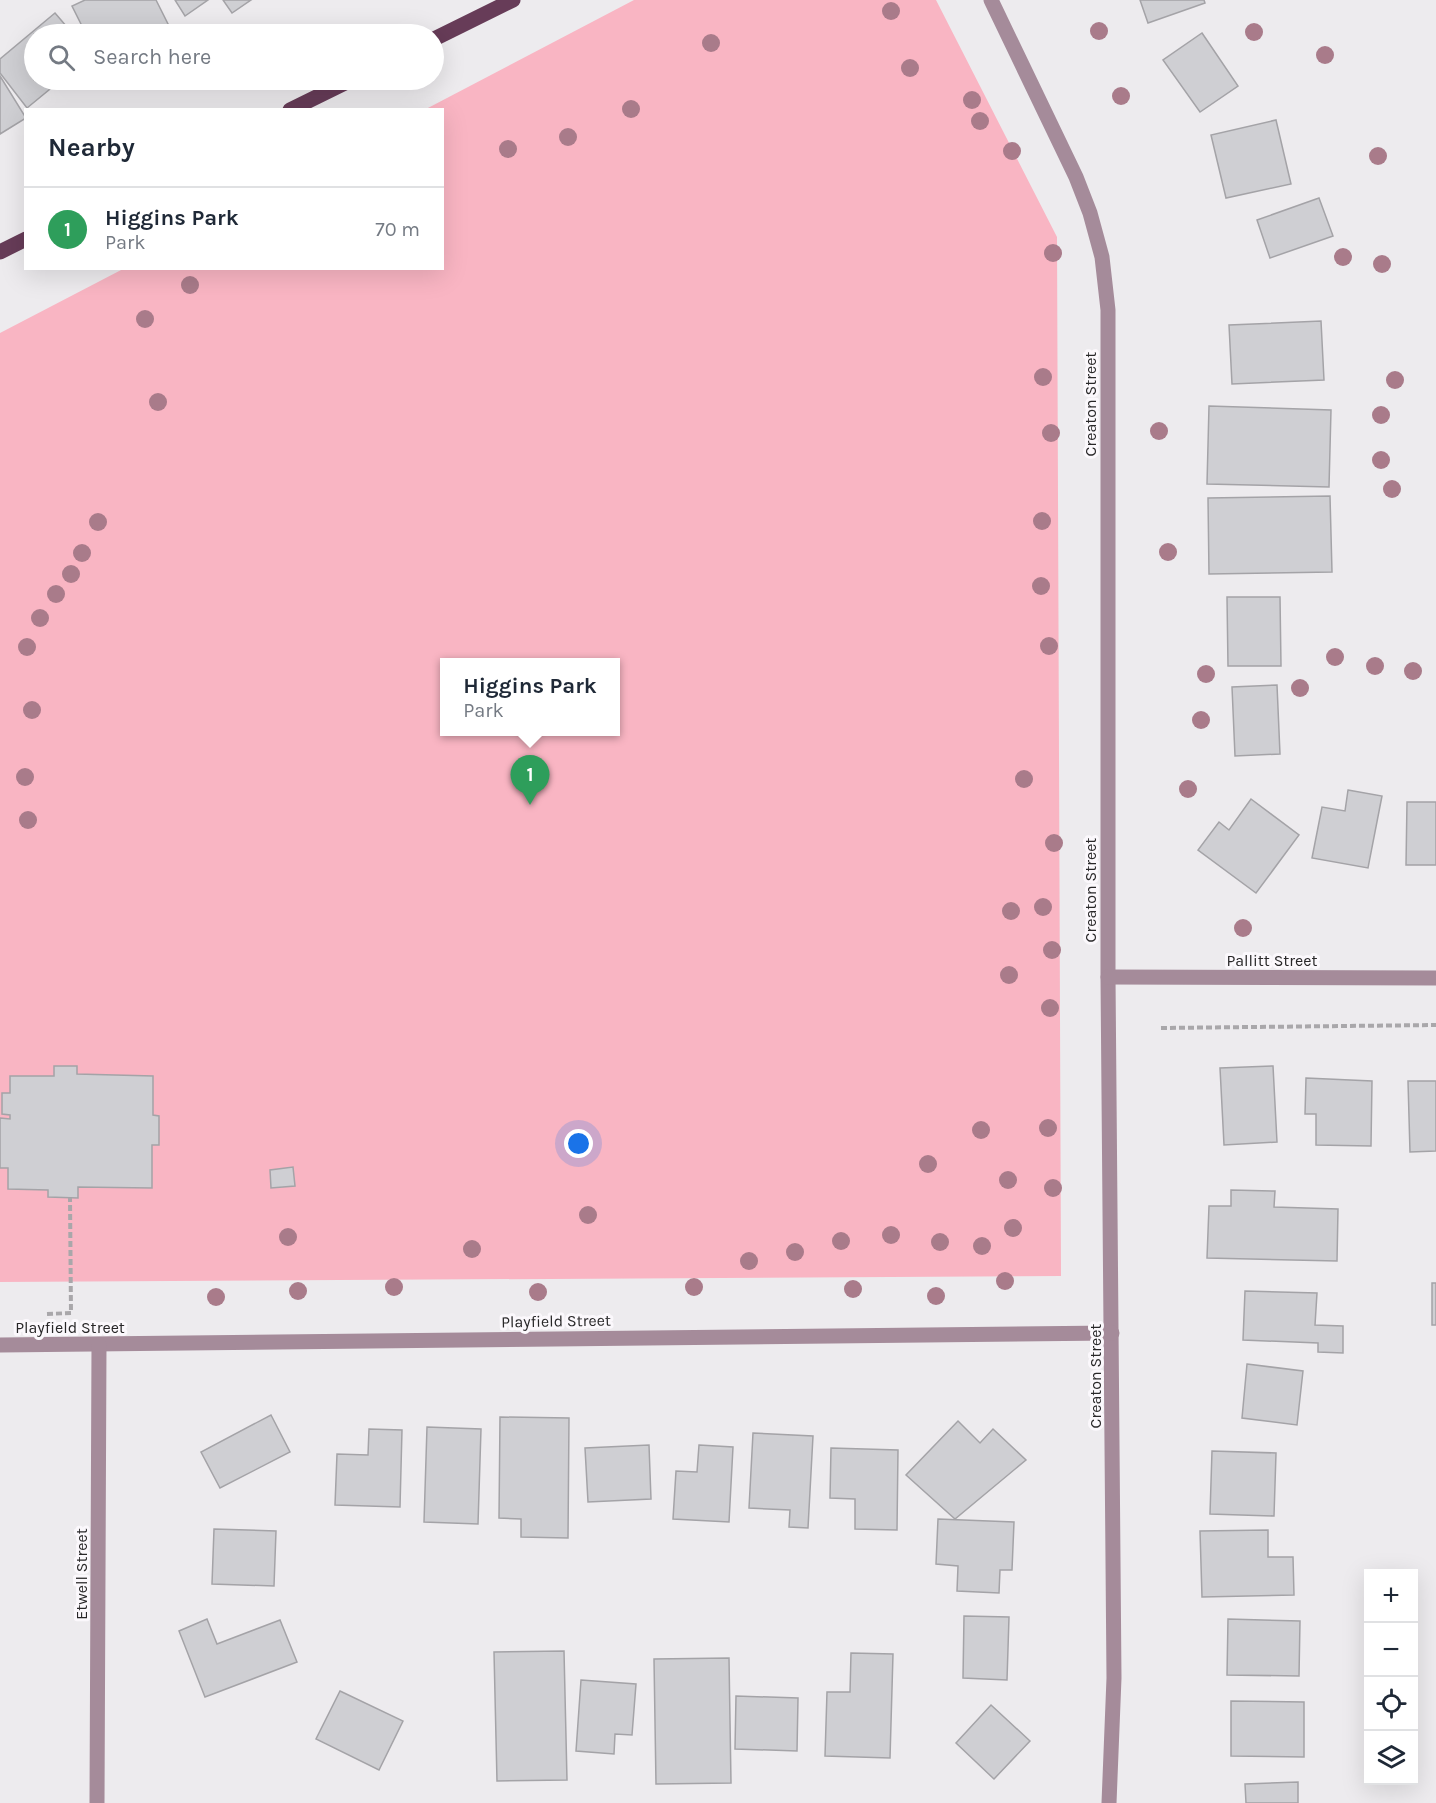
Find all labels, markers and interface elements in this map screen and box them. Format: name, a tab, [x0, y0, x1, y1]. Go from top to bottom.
search box	[24, 24, 444, 90]
icon: search	[45, 41, 78, 74]
text: Search here	[93, 44, 211, 70]
text: Nearby	[48, 132, 135, 163]
text: Higgins Park	[105, 205, 239, 231]
text: 1	[64, 218, 71, 241]
text: 70 m	[375, 218, 420, 241]
text: Park	[105, 231, 146, 254]
street label: Creaton Street	[1081, 352, 1100, 456]
popup	[440, 658, 620, 736]
text: Higgins Park	[463, 673, 597, 699]
text: Park	[463, 699, 504, 722]
pin: 1	[510, 756, 550, 805]
street label: Creaton Street	[1081, 838, 1100, 942]
street label: Pallitt Street	[1226, 951, 1318, 970]
your location	[564, 1129, 593, 1158]
street label: Playfield Street	[501, 1311, 611, 1331]
street label: Playfield Street	[15, 1318, 125, 1337]
street label: Creaton Street	[1086, 1324, 1105, 1428]
street label: Etwell Street	[72, 1528, 91, 1620]
map controls	[1364, 1569, 1418, 1785]
button: +	[1364, 1569, 1418, 1623]
button: −	[1364, 1623, 1418, 1677]
button: locate	[1364, 1677, 1418, 1731]
button: layers	[1364, 1731, 1418, 1785]

